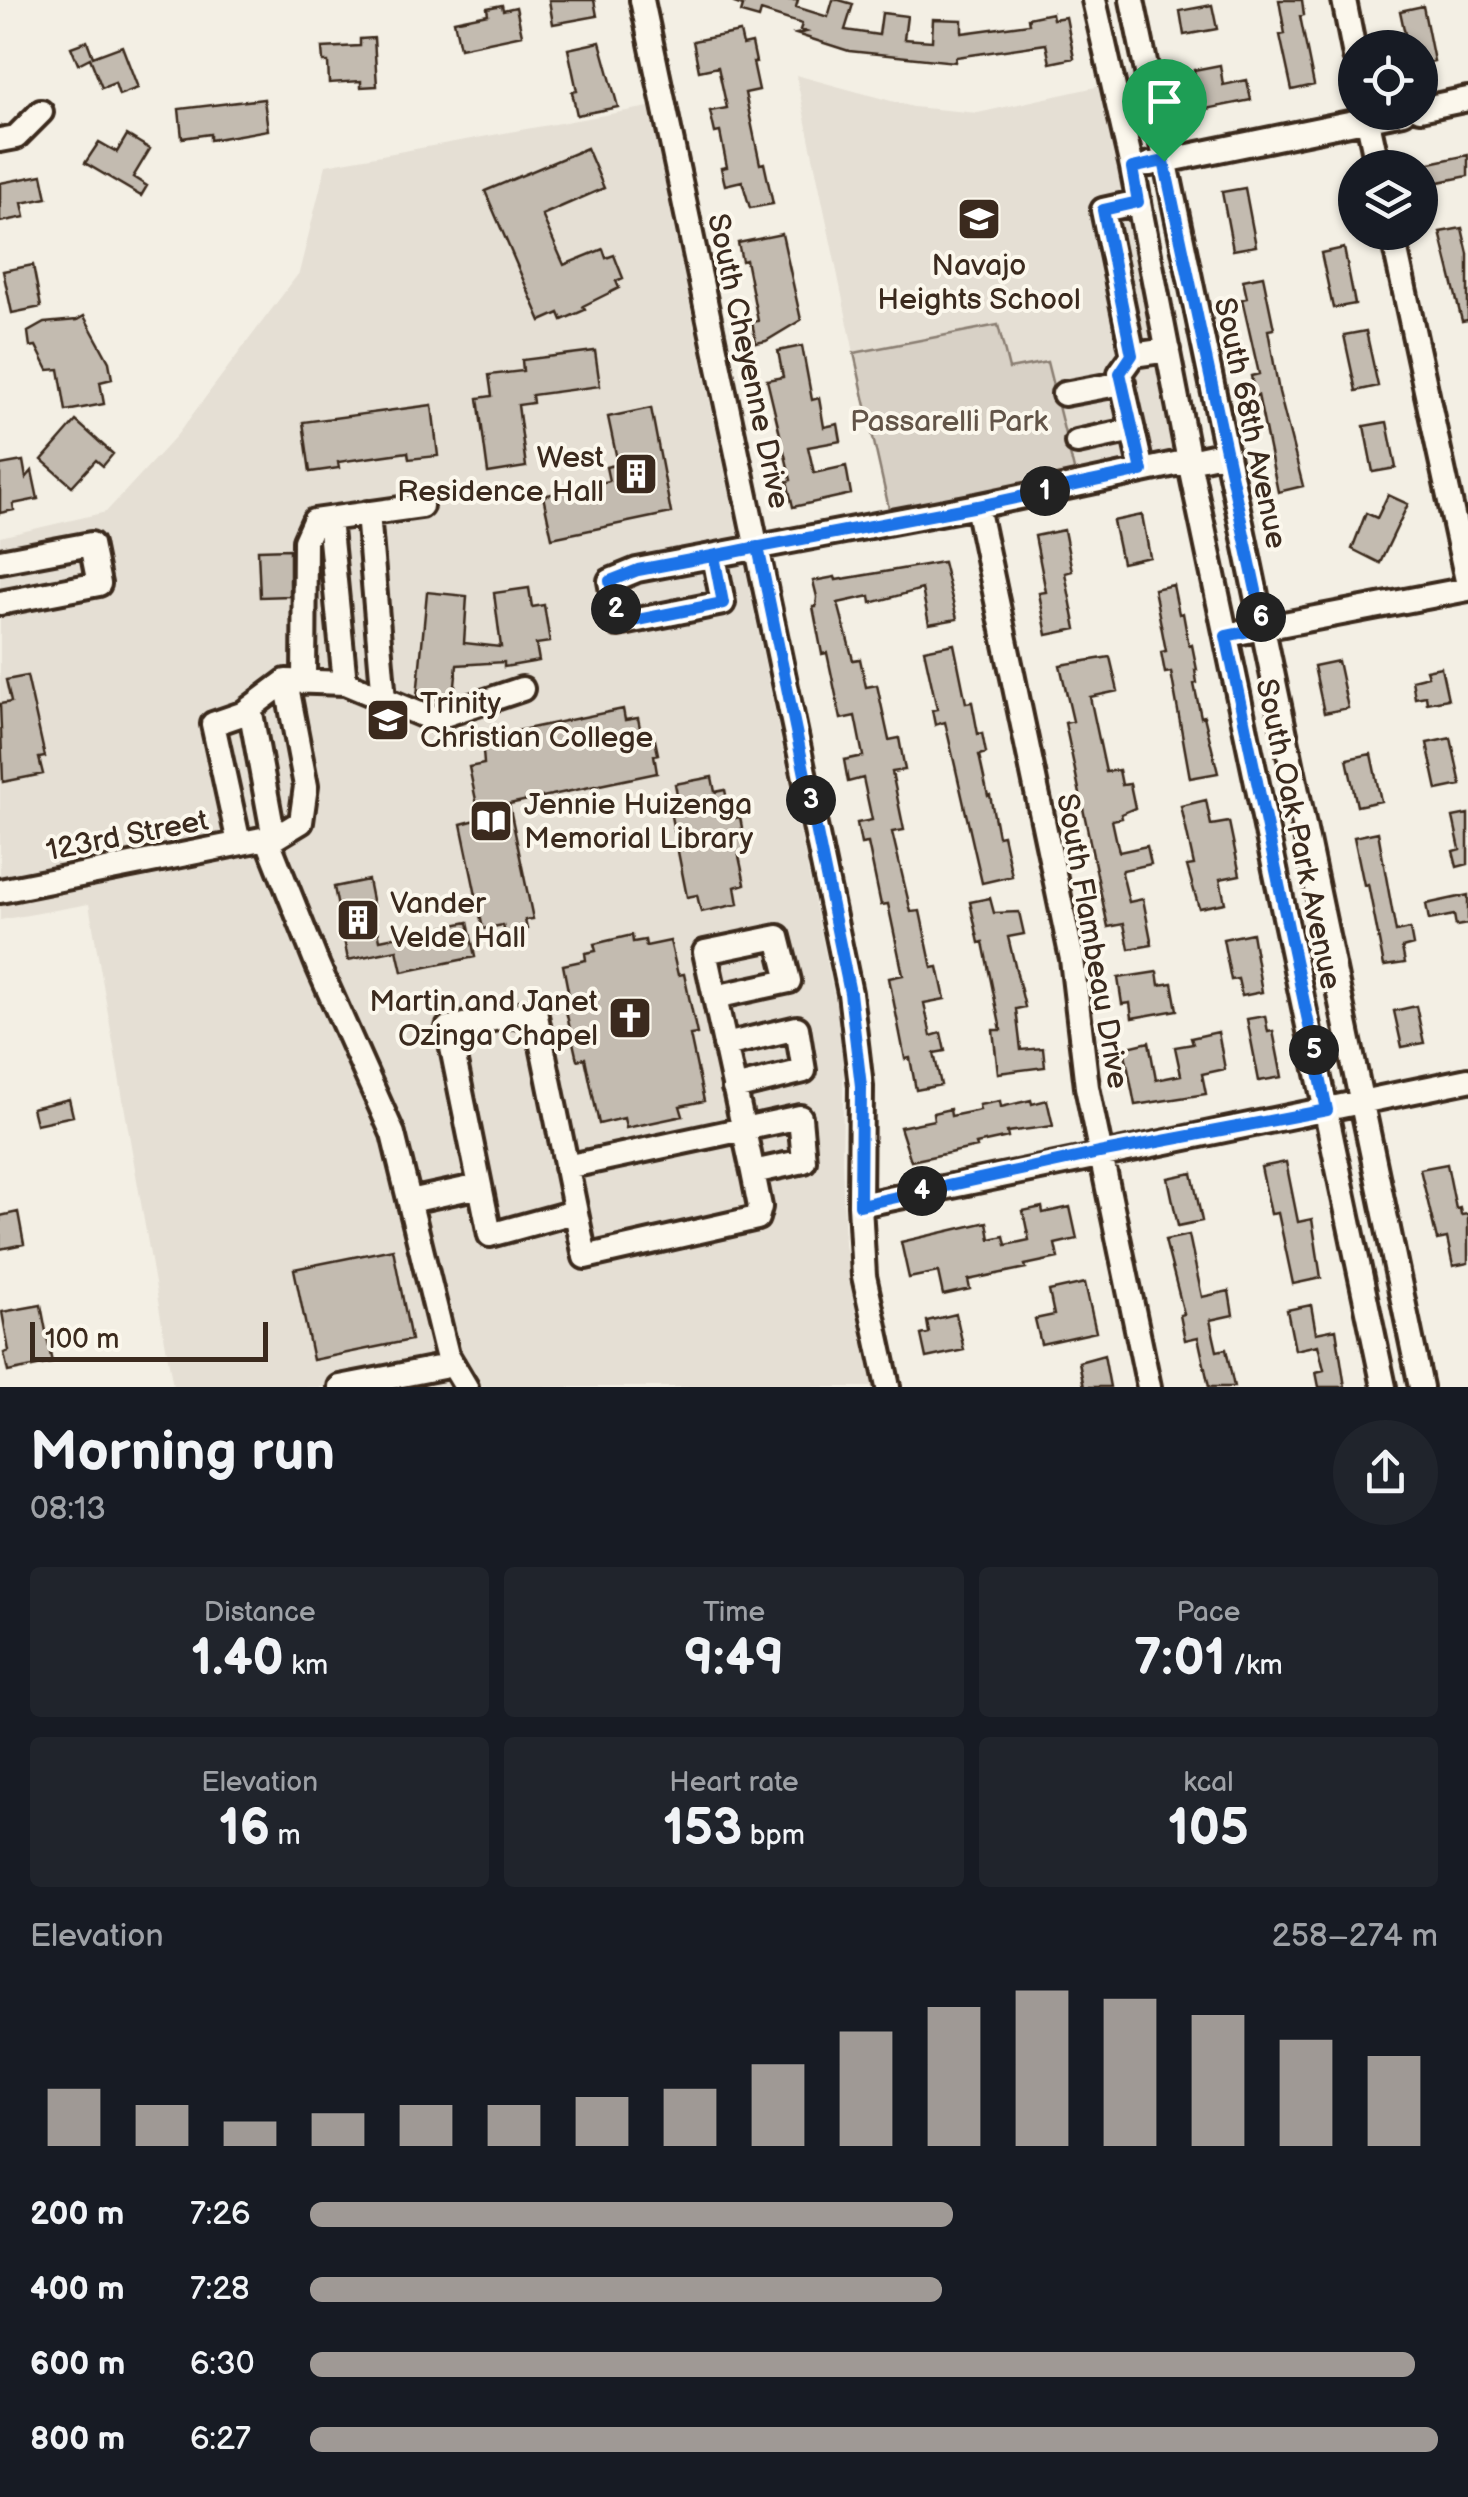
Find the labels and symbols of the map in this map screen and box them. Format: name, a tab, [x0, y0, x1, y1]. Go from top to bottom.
pin	[1122, 59, 1207, 162]
school or university icon: Navajo Heights School	[956, 196, 1002, 242]
street label: South Cheyenne Drive	[699, 210, 797, 512]
place label: Navajo Heights School	[877, 248, 1081, 318]
street label: South 68th Avenue	[1206, 294, 1294, 552]
park label: Passarelli Park	[850, 404, 1048, 440]
place label: West Residence Hall	[397, 440, 604, 510]
building icon: West Residence Hall	[613, 451, 659, 497]
pin: 1	[1020, 466, 1070, 516]
pin: 2	[591, 584, 641, 634]
pin: 6	[1236, 592, 1286, 642]
street label: South Oak Park Avenue	[1247, 676, 1349, 993]
place label: Trinity Christian College	[420, 686, 653, 756]
school or university icon: Trinity Christian College	[365, 697, 411, 743]
pin: 3	[786, 775, 836, 825]
place label: Jennie Huizenga Memorial Library	[524, 787, 754, 857]
street label: South Flambeau Drive	[1048, 791, 1136, 1091]
library icon: Jennie Huizenga Memorial Library	[468, 798, 514, 844]
street label: 123rd Street	[43, 803, 211, 869]
place label: Vander Velde Hall	[390, 886, 526, 956]
building icon: Vander Velde Hall	[335, 897, 381, 943]
place label: Martin and Janet Ozinga Chapel	[369, 984, 598, 1054]
church icon: Martin and Janet Ozinga Chapel	[607, 995, 653, 1041]
pin: 5	[1289, 1025, 1339, 1075]
pin: 4	[897, 1166, 947, 1216]
scale bar	[30, 1317, 268, 1362]

